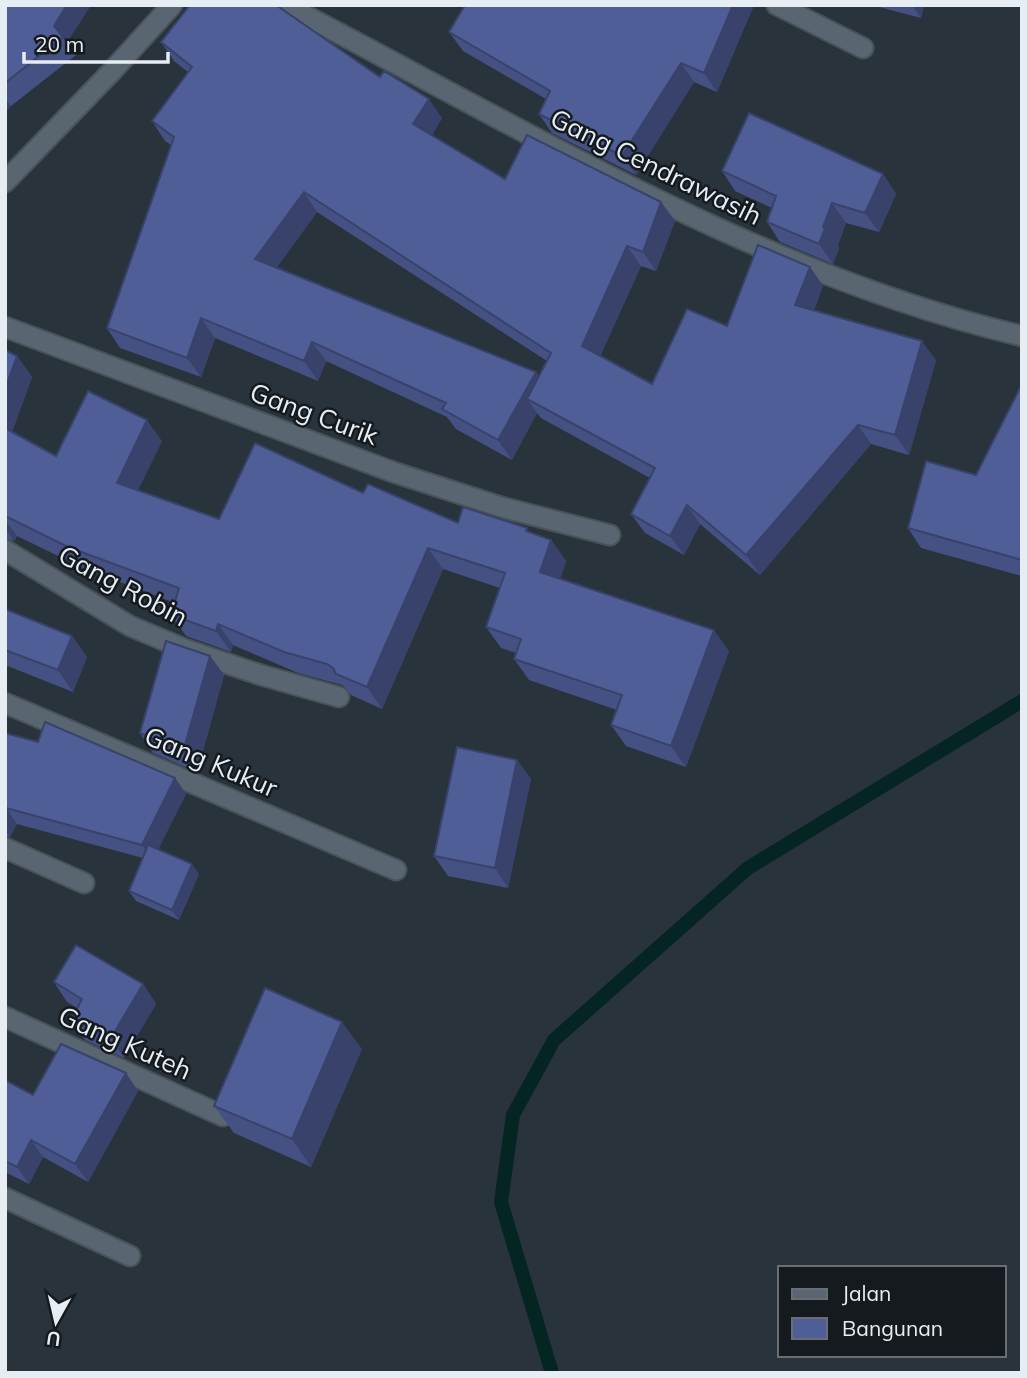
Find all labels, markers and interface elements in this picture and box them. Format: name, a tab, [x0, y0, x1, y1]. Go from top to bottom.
scale bar	[24, 21, 168, 65]
text: 20 m	[35, 31, 84, 57]
street label: Gang Cendrawasih	[545, 101, 767, 232]
street label: Gang Curik	[246, 375, 383, 452]
street label: Gang Robin	[53, 538, 194, 633]
street label: Gang Kukur	[140, 719, 283, 805]
street label: Gang Kuteh	[54, 999, 197, 1086]
legend	[778, 1266, 1006, 1357]
text: Jalan	[842, 1280, 891, 1306]
north arrow	[21, 1287, 91, 1357]
text: Bangunan	[842, 1315, 943, 1341]
text: U	[45, 1326, 62, 1352]

